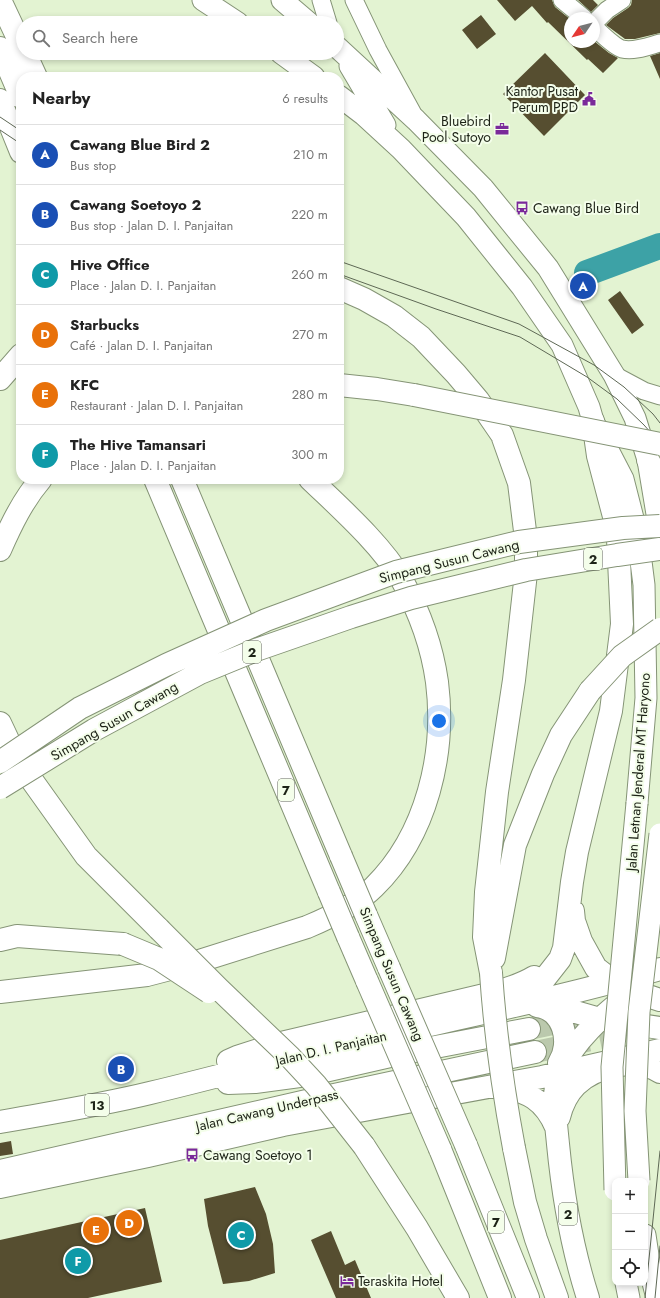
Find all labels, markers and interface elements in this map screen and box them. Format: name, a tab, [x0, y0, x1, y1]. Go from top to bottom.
north arrow	[564, 12, 600, 48]
search box	[16, 16, 344, 60]
icon: search	[30, 27, 52, 49]
text: Search here	[62, 27, 138, 49]
place label: Kantor Pusat Perum PPD	[506, 81, 579, 117]
text: Nearby	[32, 86, 90, 110]
text: 6 results	[282, 89, 328, 108]
public building icon: Kantor Pusat Perum PPD	[581, 91, 597, 107]
place label: Bluebird Pool Sutoyo	[422, 111, 491, 147]
office icon: Bluebird Pool Sutoyo	[494, 121, 510, 137]
text: Cawang Blue Bird 2	[70, 134, 210, 156]
text: A	[40, 145, 50, 164]
text: 210 m	[293, 145, 328, 164]
text: Bus stop	[70, 156, 116, 175]
text: Cawang Soetoyo 2	[70, 194, 201, 216]
place label: Cawang Blue Bird	[533, 198, 639, 218]
bus stop icon: Cawang Blue Bird	[514, 200, 530, 216]
text: B	[41, 205, 49, 224]
text: 220 m	[291, 205, 328, 224]
text: Bus stop · Jalan D. I. Panjaitan	[70, 216, 233, 235]
text: Hive Office	[70, 254, 150, 276]
text: C	[40, 265, 50, 284]
text: 260 m	[291, 265, 328, 284]
pin: A	[570, 271, 596, 301]
text: Place · Jalan D. I. Panjaitan	[70, 276, 216, 295]
text: Starbucks	[70, 314, 139, 336]
text: D	[40, 325, 50, 344]
text: 270 m	[292, 325, 328, 344]
text: Café · Jalan D. I. Panjaitan	[70, 336, 213, 355]
text: KFC	[70, 374, 99, 396]
text: E	[41, 385, 49, 404]
text: 280 m	[292, 385, 328, 404]
text: Restaurant · Jalan D. I. Panjaitan	[70, 396, 243, 415]
text: The Hive Tamansari	[70, 434, 206, 456]
text: F	[41, 445, 49, 464]
text: 300 m	[291, 445, 328, 464]
text: Place · Jalan D. I. Panjaitan	[70, 456, 216, 475]
street label: Simpang Susun Cawang	[377, 534, 521, 588]
road number: 2	[584, 548, 602, 570]
road number: 2	[243, 641, 261, 663]
street label: Jalan Letnan Jenderal MT Haryono	[621, 672, 655, 874]
street label: Simpang Susun Cawang	[47, 676, 181, 766]
your location	[429, 711, 449, 731]
road number: 7	[278, 779, 294, 801]
street label: Simpang Susun Cawang	[355, 904, 429, 1044]
street label: Jalan D. I. Panjaitan	[271, 1025, 389, 1071]
pin: B	[108, 1054, 134, 1084]
street label: Jalan Cawang Underpass	[192, 1084, 341, 1137]
road number: 13	[85, 1094, 109, 1116]
place label: Cawang Soetoyo 1	[203, 1145, 312, 1165]
bus stop icon: Cawang Soetoyo 1	[184, 1147, 200, 1163]
map controls	[612, 1178, 648, 1286]
button: +	[612, 1178, 648, 1214]
road number: 2	[559, 1203, 577, 1225]
pin: D	[116, 1208, 142, 1238]
road number: 7	[488, 1211, 504, 1233]
button: −	[612, 1214, 648, 1250]
pin: E	[83, 1215, 109, 1245]
pin: C	[228, 1220, 254, 1250]
pin: F	[65, 1246, 91, 1276]
button: locate	[612, 1250, 648, 1286]
place label: Teraskita Hotel	[358, 1271, 443, 1291]
hotel icon: Teraskita Hotel	[339, 1273, 355, 1289]

